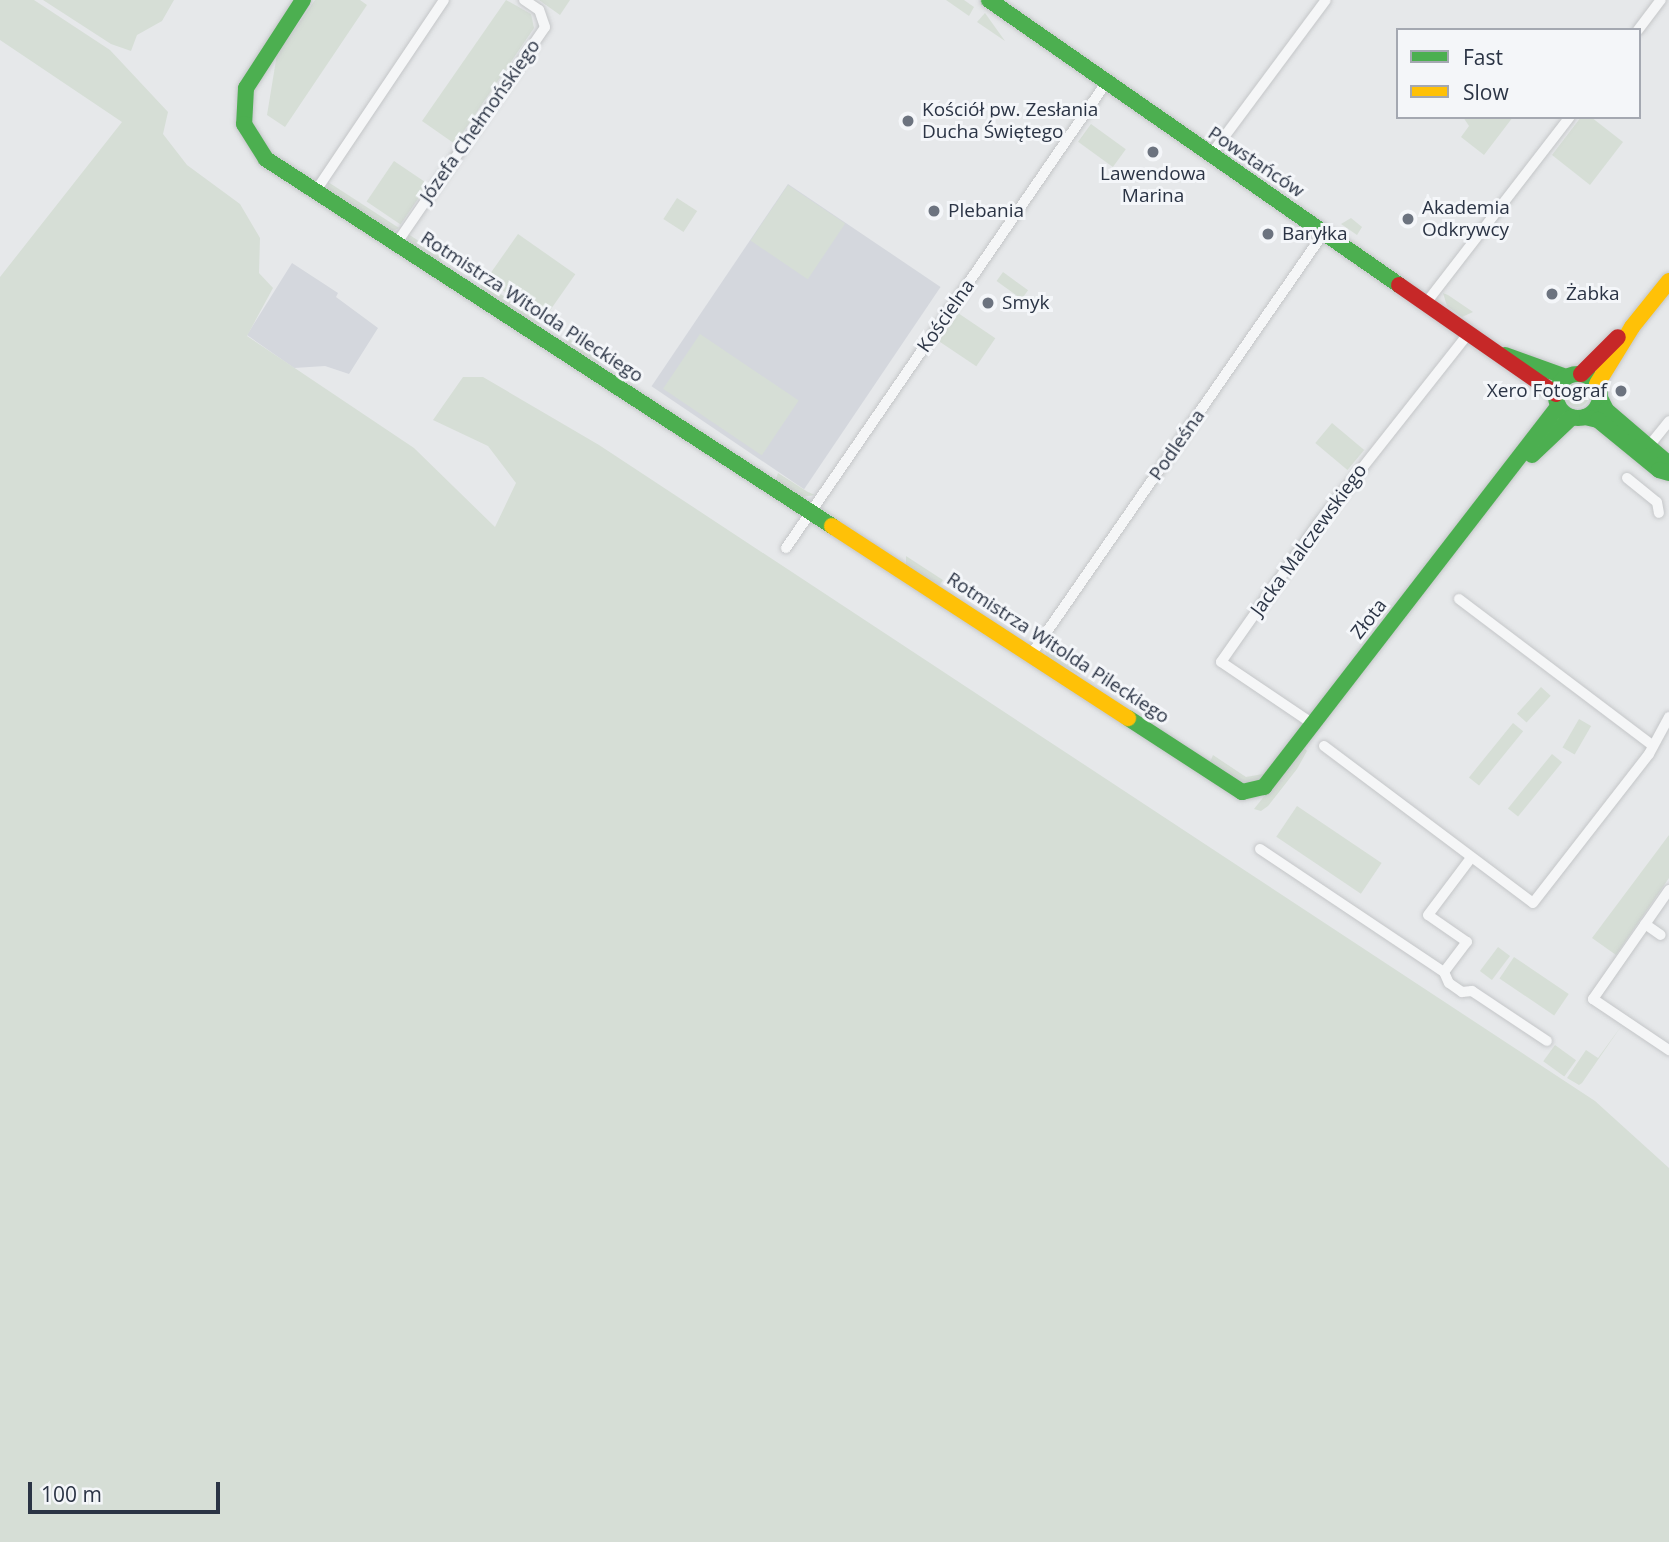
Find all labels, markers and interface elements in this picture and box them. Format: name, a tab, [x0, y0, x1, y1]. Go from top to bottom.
legend	[1396, 28, 1641, 119]
street label: Józefa Chełmońskiego	[415, 35, 545, 207]
text: Fast	[1463, 43, 1503, 71]
text: Slow	[1463, 78, 1509, 106]
place label: Kościół pw. Zesłania Ducha Świętego	[922, 99, 1098, 143]
marker: Kościół pw. Zesłania Ducha Świętego	[900, 113, 916, 129]
street label: Powstańców	[1204, 122, 1308, 202]
marker: Lawendowa Marina	[1145, 144, 1161, 160]
place label: Lawendowa Marina	[1100, 163, 1206, 207]
place label: Akademia Odkrywcy	[1422, 197, 1510, 241]
place label: Plebania	[948, 200, 1024, 222]
marker: Plebania	[926, 203, 942, 219]
marker: Akademia Odkrywcy	[1400, 211, 1416, 227]
place label: Baryłka	[1282, 223, 1347, 245]
street label: Rotmistrza Witolda Pileckiego	[416, 226, 648, 388]
marker: Baryłka	[1260, 226, 1276, 242]
street label: Kościelna	[913, 275, 979, 357]
place label: Żabka	[1566, 283, 1620, 305]
marker: Żabka	[1544, 286, 1560, 302]
place label: Smyk	[1002, 292, 1050, 314]
marker: Smyk	[980, 295, 996, 311]
place label: Xero Fotograf	[1487, 380, 1607, 402]
marker: Xero Fotograf	[1613, 383, 1629, 399]
street label: Podleśna	[1144, 405, 1210, 485]
street label: Jacka Malczewskiego	[1246, 460, 1372, 620]
street label: Rotmistrza Witolda Pileckiego	[942, 567, 1174, 729]
street label: Złota	[1346, 594, 1392, 644]
scale bar	[32, 1468, 224, 1512]
text: 100 m	[41, 1480, 102, 1508]

